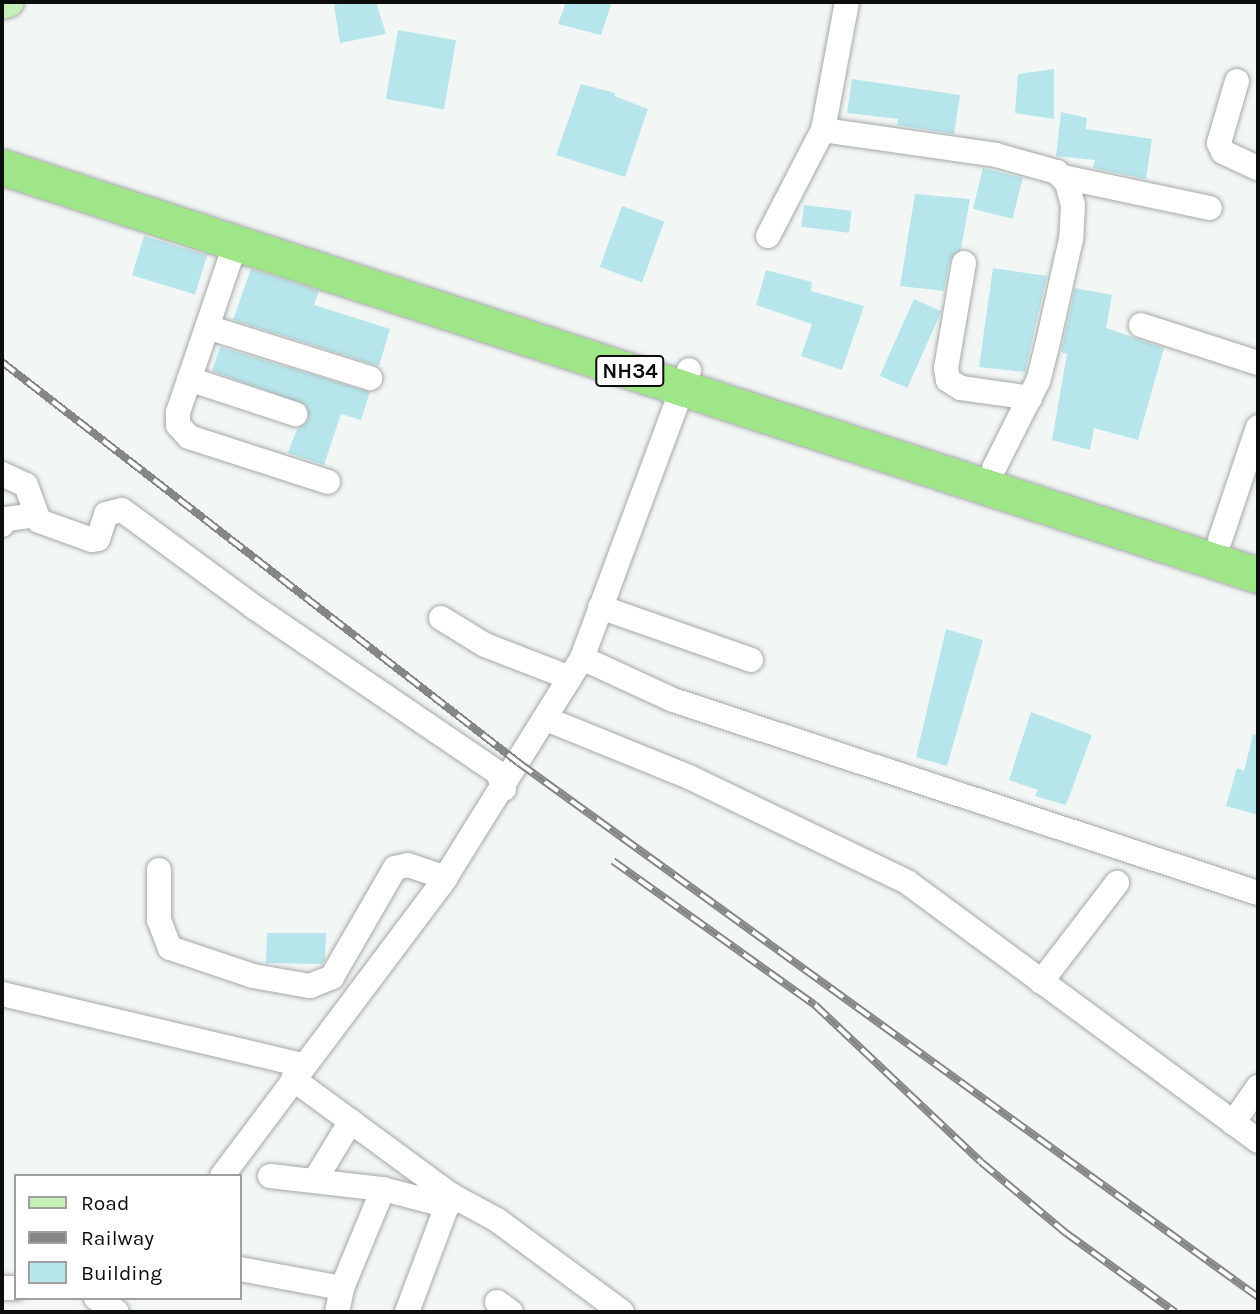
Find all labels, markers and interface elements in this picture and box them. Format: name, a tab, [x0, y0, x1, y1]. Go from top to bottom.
road number: NH34	[595, 354, 665, 388]
legend	[14, 1174, 242, 1300]
text: Road	[81, 1191, 129, 1215]
text: Railway	[81, 1226, 154, 1250]
text: Building	[81, 1261, 162, 1285]

